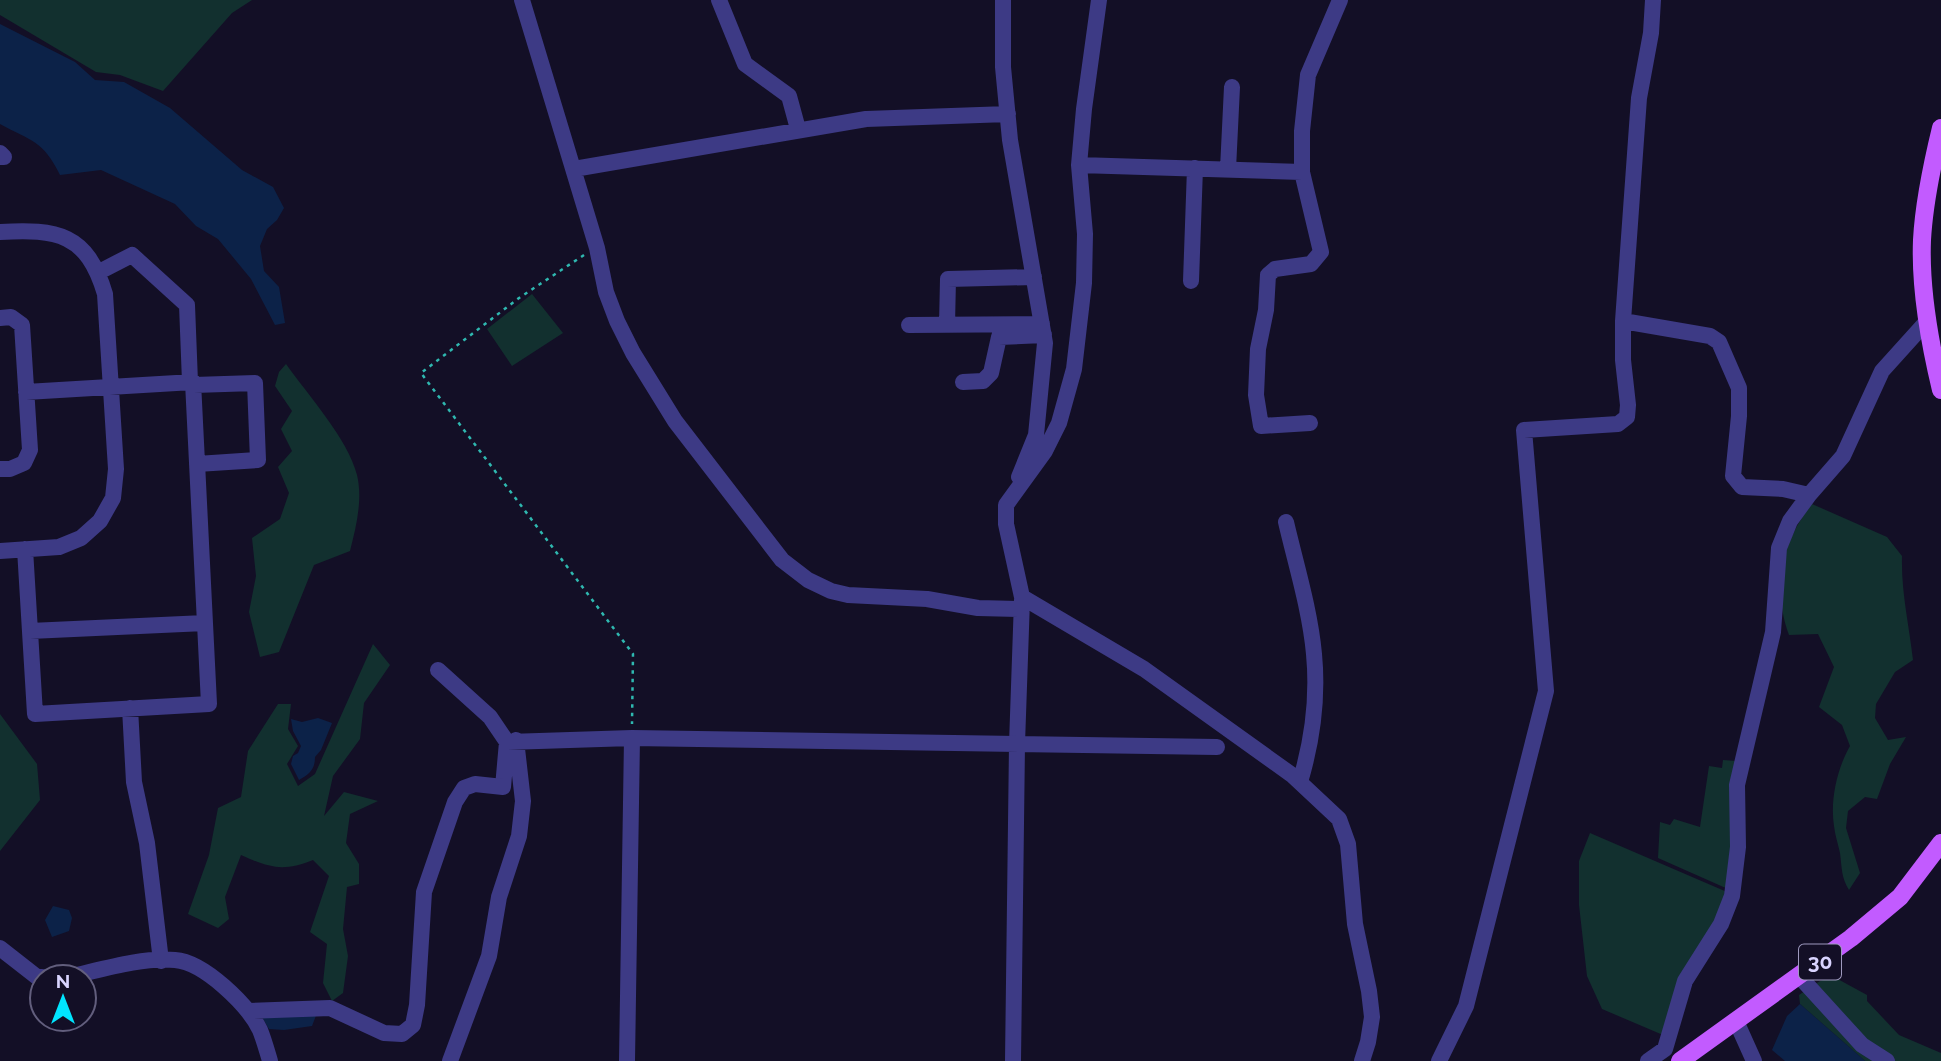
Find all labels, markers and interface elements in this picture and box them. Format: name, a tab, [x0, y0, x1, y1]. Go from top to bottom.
road number: 30	[1799, 944, 1841, 979]
north arrow	[28, 963, 98, 1033]
text: N	[56, 970, 70, 992]

